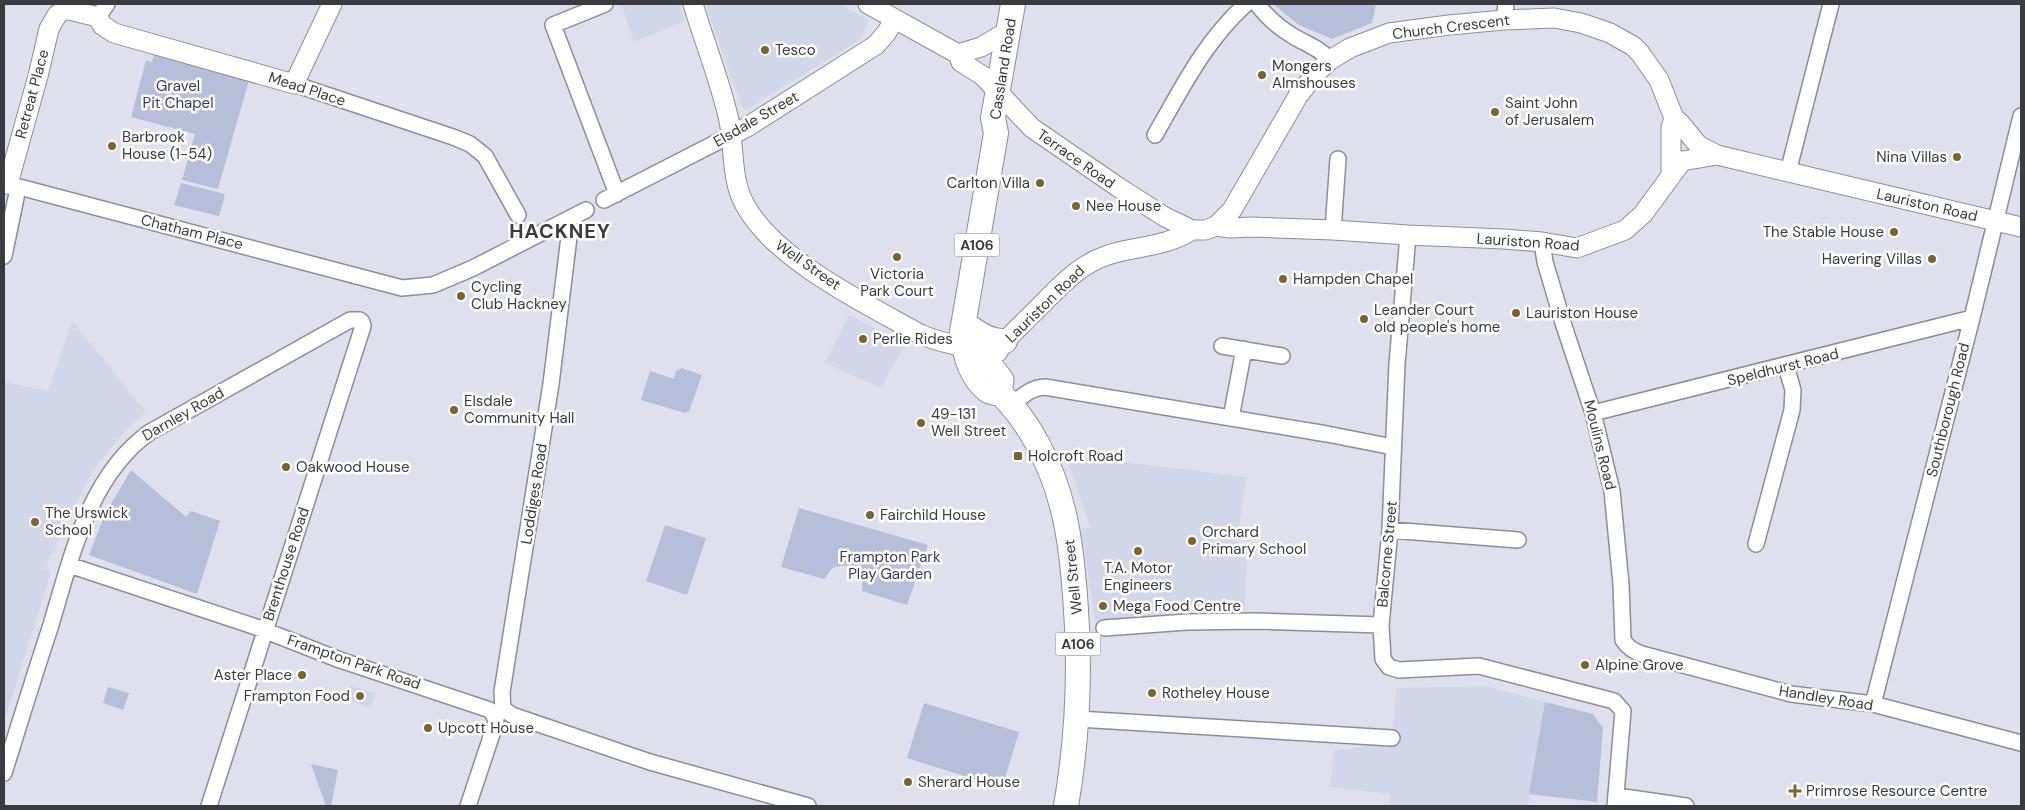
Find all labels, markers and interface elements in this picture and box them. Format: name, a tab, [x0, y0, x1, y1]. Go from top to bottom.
street label: Church Crescent	[1391, 10, 1511, 44]
street label: Cassland Road	[985, 17, 1021, 121]
place label: Tesco	[775, 40, 816, 60]
marker: Tesco	[759, 44, 771, 56]
street label: Retreat Place	[10, 47, 54, 141]
place label: Mongers Almshouses	[1272, 56, 1356, 93]
street label: Mead Place	[266, 67, 348, 111]
marker: Mongers Almshouses	[1256, 69, 1268, 81]
park label: Gravel Pit Chapel	[143, 76, 213, 113]
street label: Elsdale Street	[710, 86, 802, 151]
place label: Saint John of Jerusalem	[1505, 93, 1594, 130]
marker: Saint John of Jerusalem	[1489, 106, 1501, 118]
street label: Terrace Road	[1033, 125, 1119, 193]
place label: Barbrook House (1-54)	[122, 127, 212, 164]
marker: Barbrook House (1-54)	[106, 140, 118, 152]
place label: Nina Villas	[1876, 147, 1947, 167]
marker: Nina Villas	[1951, 151, 1963, 163]
place label: Carlton Villa	[947, 173, 1030, 193]
marker: Carlton Villa	[1034, 177, 1046, 189]
street label: Lauriston Road	[1875, 184, 1979, 226]
place label: Nee House	[1086, 196, 1161, 216]
marker: Nee House	[1070, 200, 1082, 212]
street label: Chatham Place	[139, 210, 245, 254]
district label: HACKNEY	[509, 218, 611, 244]
place label: The Stable House	[1763, 222, 1884, 242]
marker: The Stable House	[1888, 226, 1900, 238]
street label: Lauriston Road	[1476, 228, 1580, 256]
road number: A106	[954, 234, 1000, 256]
street label: Well Street	[771, 235, 845, 295]
place label: Havering Villas	[1822, 249, 1922, 269]
marker: Victoria Park Court	[891, 251, 903, 263]
marker: Havering Villas	[1926, 253, 1938, 265]
street label: Lauriston Road	[1001, 261, 1089, 347]
place label: Victoria Park Court	[860, 264, 934, 301]
place label: Hampden Chapel	[1293, 269, 1413, 289]
marker: Hampden Chapel	[1277, 273, 1289, 285]
place label: Cycling Club Hackney	[471, 277, 567, 314]
marker: Cycling Club Hackney	[455, 290, 467, 302]
place label: Leander Court old people's home	[1374, 300, 1500, 337]
place label: Lauriston House	[1526, 303, 1638, 323]
marker: Lauriston House	[1510, 307, 1522, 319]
marker: Leander Court old people's home	[1358, 313, 1370, 325]
place label: Perlie Rides	[873, 329, 953, 349]
marker: Perlie Rides	[857, 333, 869, 345]
street label: Southborough Road	[1922, 341, 1974, 479]
street label: Speldhurst Road	[1725, 343, 1841, 391]
street label: Darnley Road	[138, 382, 228, 446]
place label: Elsdale Community Hall	[464, 391, 574, 428]
street label: Moulins Road	[1579, 398, 1621, 492]
marker: Elsdale Community Hall	[448, 404, 460, 416]
place label: 49-131 Well Street	[931, 404, 1007, 441]
marker: 49-131 Well Street	[915, 417, 927, 429]
street label: Loddiges Road	[516, 442, 552, 546]
place label: Holcroft Road	[1028, 446, 1123, 466]
marker: Holcroft Road	[1012, 450, 1024, 462]
place label: Oakwood House	[296, 457, 409, 477]
marker: Oakwood House	[280, 461, 292, 473]
street label: Balcorne Street	[1372, 500, 1402, 608]
place label: The Urswick School	[45, 503, 129, 540]
street label: Brenthouse Road	[258, 505, 314, 623]
place label: Fairchild House	[880, 505, 986, 525]
marker: Fairchild House	[864, 509, 876, 521]
marker: The Urswick School	[29, 516, 41, 528]
place label: Orchard Primary School	[1202, 522, 1306, 559]
marker: Orchard Primary School	[1186, 535, 1198, 547]
street label: Well Street	[1059, 538, 1087, 616]
marker: T.A. Motor Engineers	[1132, 545, 1144, 557]
park label: Frampton Park Play Garden	[840, 547, 941, 584]
place label: T.A. Motor Engineers	[1104, 558, 1173, 595]
place label: Mega Food Centre	[1113, 596, 1241, 616]
marker: Mega Food Centre	[1097, 600, 1109, 612]
street label: Frampton Park Road	[285, 630, 423, 694]
road number: A106	[1056, 633, 1100, 656]
place label: Alpine Grove	[1595, 655, 1684, 675]
marker: Alpine Grove	[1579, 659, 1591, 671]
place label: Aster Place	[214, 665, 292, 685]
marker: Aster Place	[296, 669, 308, 681]
street label: Handley Road	[1777, 681, 1875, 715]
place label: Rotheley House	[1162, 683, 1270, 703]
place label: Frampton Food	[244, 686, 350, 706]
marker: Rotheley House	[1146, 687, 1158, 699]
marker: Frampton Food	[354, 690, 366, 702]
place label: Upcott House	[438, 718, 534, 738]
marker: Upcott House	[422, 722, 434, 734]
place label: Sherard House	[918, 772, 1020, 792]
marker: Sherard House	[902, 776, 914, 788]
place label: Primrose Resource Centre	[1806, 781, 1987, 801]
marker: Primrose Resource Centre	[1788, 784, 1802, 798]

